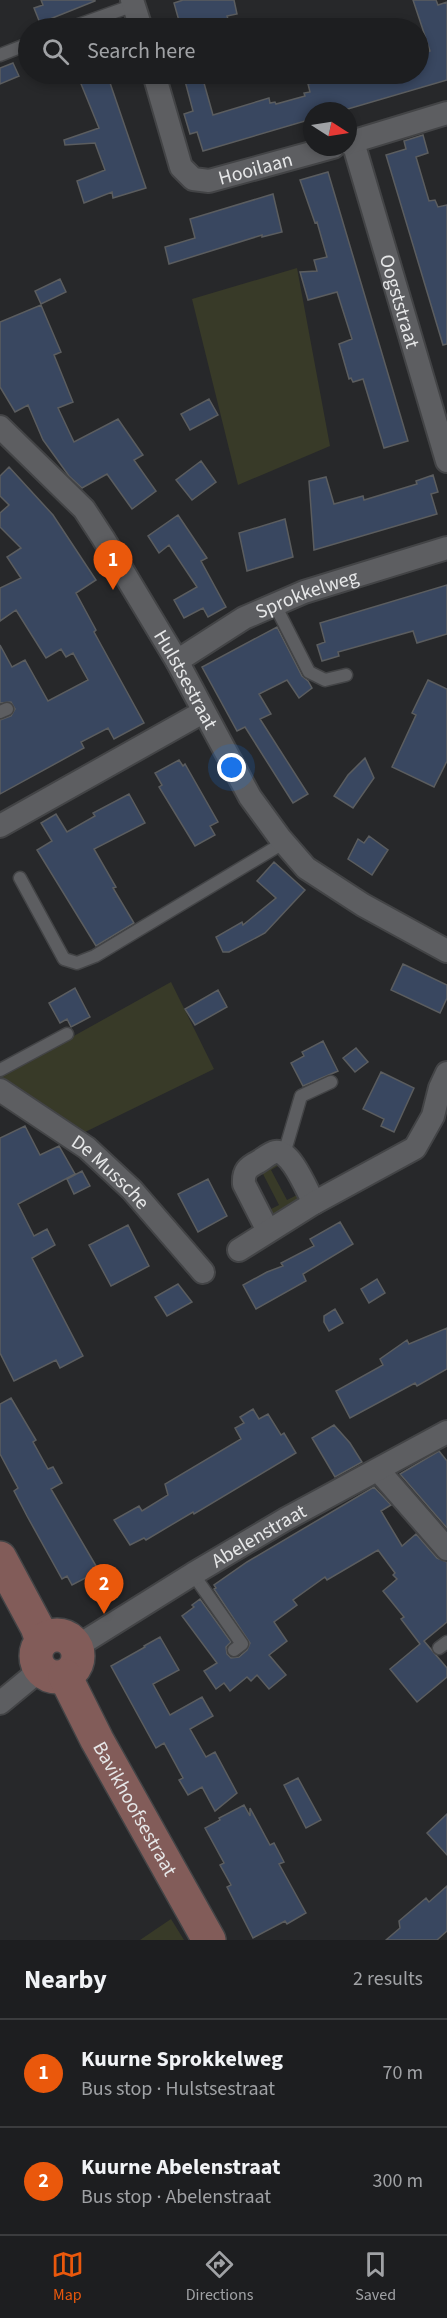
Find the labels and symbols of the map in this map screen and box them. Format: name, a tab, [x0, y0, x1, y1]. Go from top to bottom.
north arrow	[303, 102, 357, 156]
street label: Hooilaan	[215, 146, 296, 193]
street label: Oogststraat	[372, 251, 426, 352]
pin: 1	[94, 540, 132, 590]
street label: Sprokkelweg	[251, 563, 362, 626]
street label: Hulstsestraat	[146, 625, 224, 735]
your location	[217, 753, 246, 782]
street label: De Mussche	[66, 1128, 156, 1216]
street label: Abelenstraat	[206, 1498, 312, 1575]
pin: 2	[84, 1564, 124, 1614]
street label: Bavikhoofsestraat	[85, 1736, 184, 1882]

